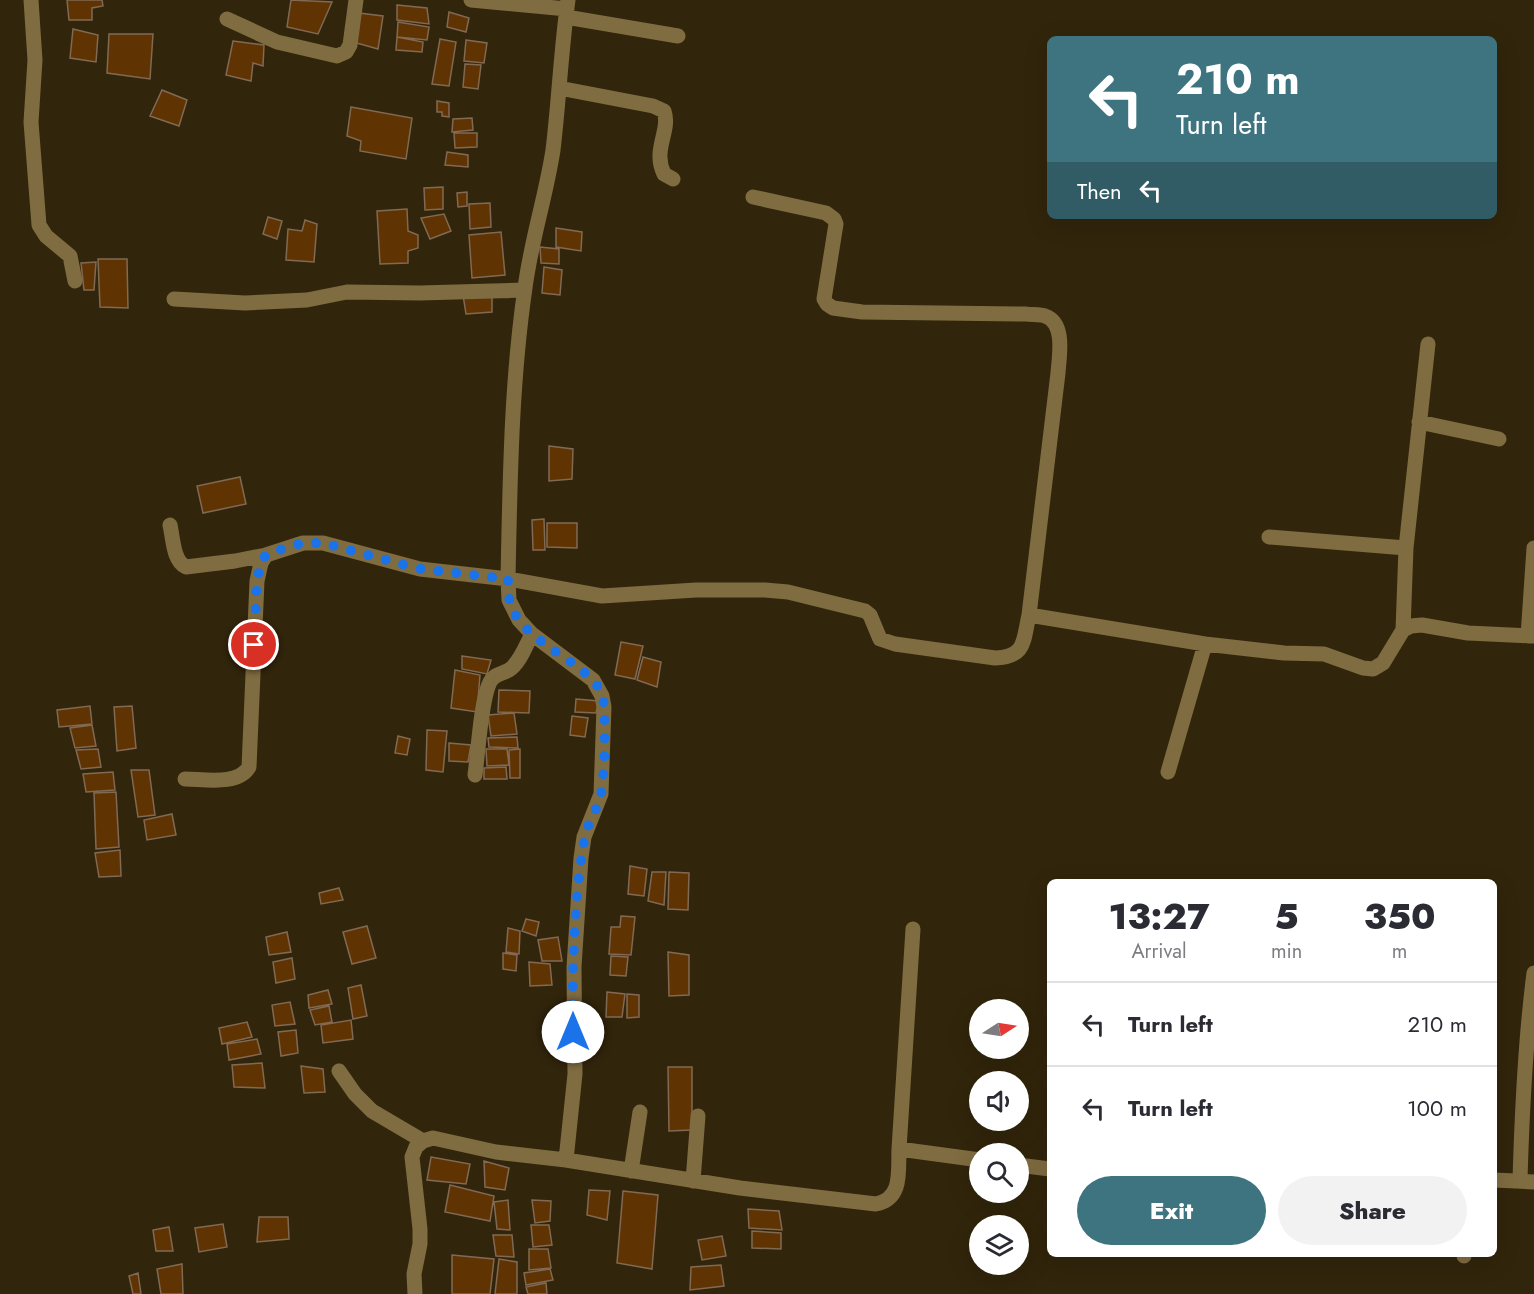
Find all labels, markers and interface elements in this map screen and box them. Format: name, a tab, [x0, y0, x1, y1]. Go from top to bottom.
text: 210 m	[1176, 49, 1300, 110]
icon: left	[1077, 60, 1155, 138]
text: Turn left	[1176, 105, 1266, 144]
icon: left	[1134, 174, 1167, 207]
text: Then	[1077, 175, 1122, 207]
pin	[228, 619, 279, 670]
icon: arrive	[237, 628, 270, 661]
text: 13:27	[1108, 890, 1210, 942]
text: 5	[1275, 890, 1299, 942]
text: 350	[1364, 890, 1436, 942]
text: Arrival	[1131, 937, 1187, 966]
text: min	[1271, 937, 1302, 966]
text: m	[1392, 937, 1407, 966]
north arrow	[969, 999, 1029, 1059]
map controls	[969, 999, 1029, 1275]
position arrow	[541, 1000, 605, 1064]
icon: left	[1077, 1008, 1110, 1041]
text: Turn left	[1128, 1008, 1213, 1040]
text: 210 m	[1408, 1008, 1467, 1040]
button: sound	[969, 1071, 1029, 1131]
icon: left	[1077, 1092, 1110, 1125]
text: Turn left	[1128, 1092, 1213, 1124]
text: 100 m	[1407, 1092, 1467, 1124]
button: search	[969, 1143, 1029, 1203]
button: Exit	[1077, 1176, 1266, 1245]
button: Share	[1278, 1176, 1467, 1245]
button: layers	[969, 1215, 1029, 1275]

